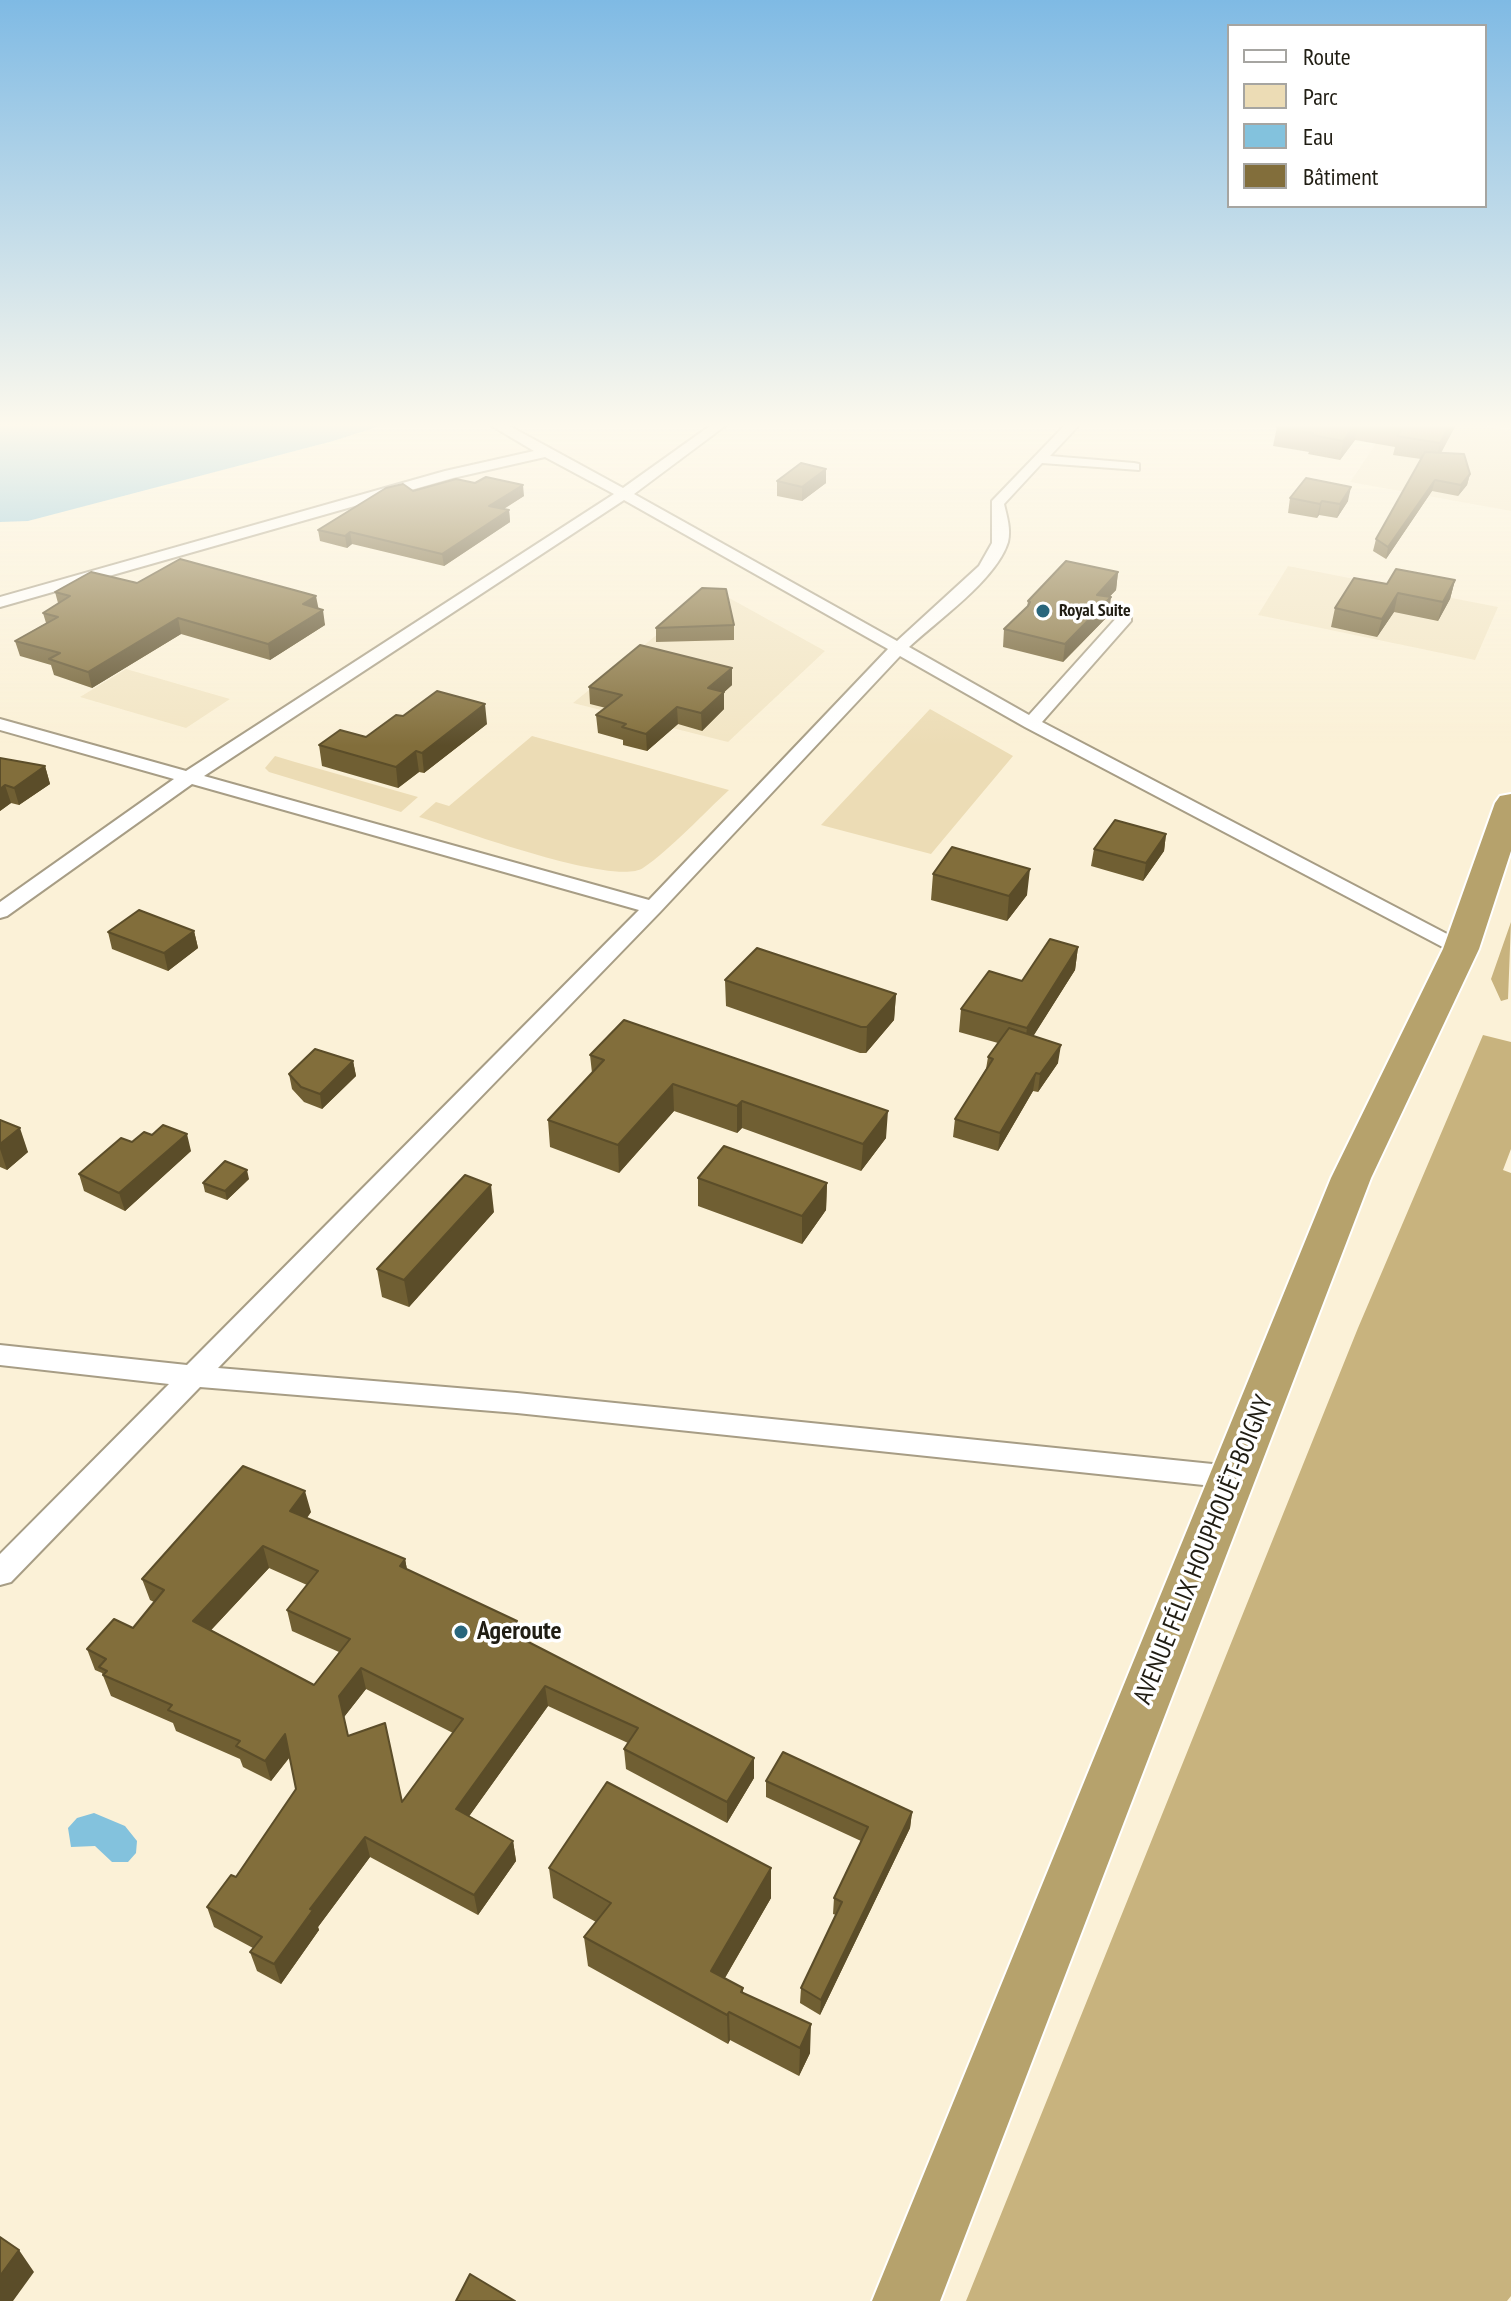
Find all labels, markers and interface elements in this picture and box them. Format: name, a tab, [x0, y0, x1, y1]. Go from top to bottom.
legend	[1227, 24, 1487, 208]
text: Route	[1303, 41, 1351, 72]
text: Parc	[1303, 81, 1338, 112]
text: Eau	[1303, 121, 1333, 152]
text: Bâtiment	[1303, 161, 1378, 192]
place label: Royal Suite	[1059, 600, 1131, 622]
marker: Royal Suite	[1034, 602, 1052, 620]
street label: AVENUE FÉLIX HOUPHOUËT-BOIGNY	[1128, 1391, 1280, 1709]
place label: Ageroute	[477, 1616, 562, 1648]
marker: Ageroute	[452, 1623, 470, 1641]

